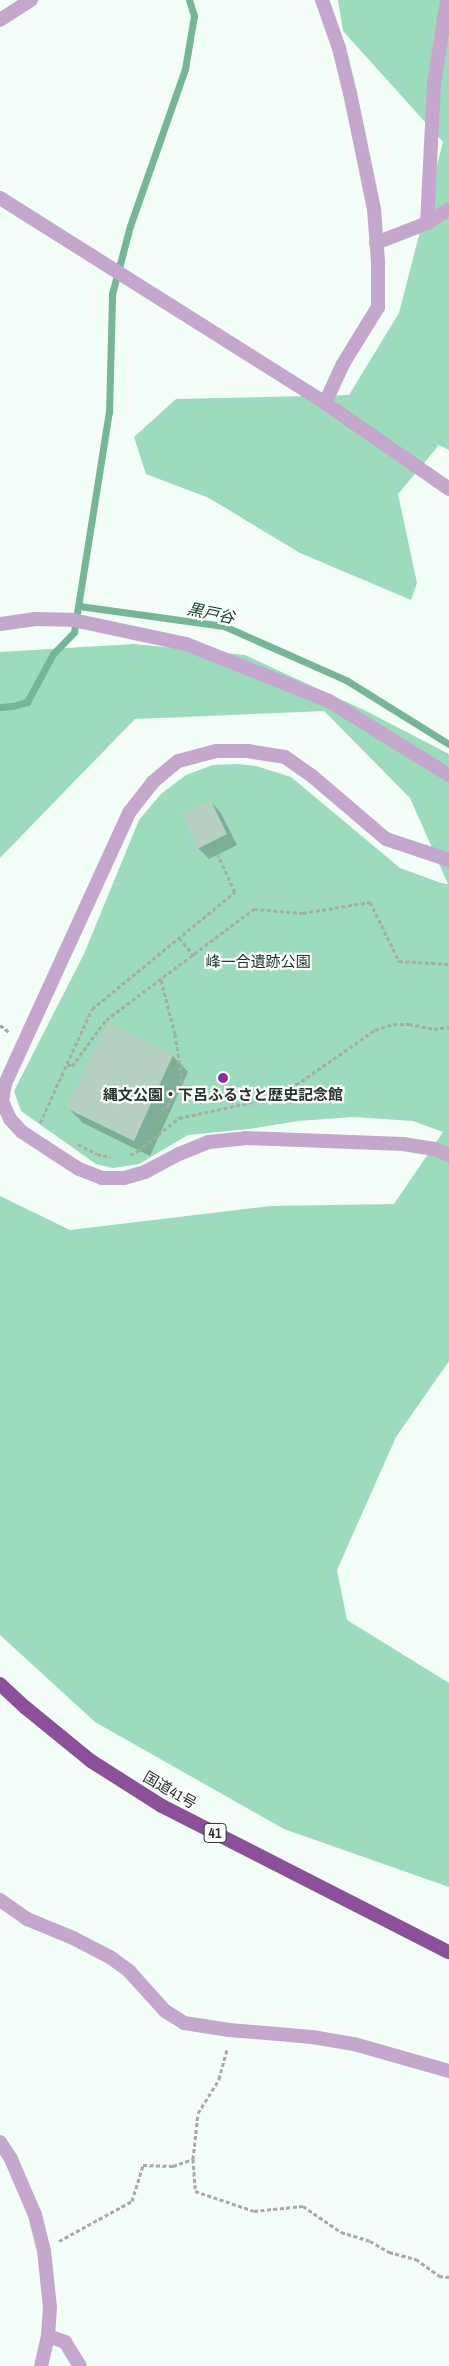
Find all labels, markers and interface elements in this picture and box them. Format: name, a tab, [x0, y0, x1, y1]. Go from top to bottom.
water label: 黒戸谷	[186, 599, 236, 627]
park label: 峰一合遺跡公園	[206, 953, 310, 971]
marker: 縄文公園・下呂ふるさと歴史記念館	[217, 1072, 229, 1084]
place label: 縄文公園・下呂ふるさと歴史記念館	[103, 1086, 343, 1104]
street label: 国道41号	[140, 1768, 200, 1812]
road number: 41	[202, 1822, 228, 1845]

